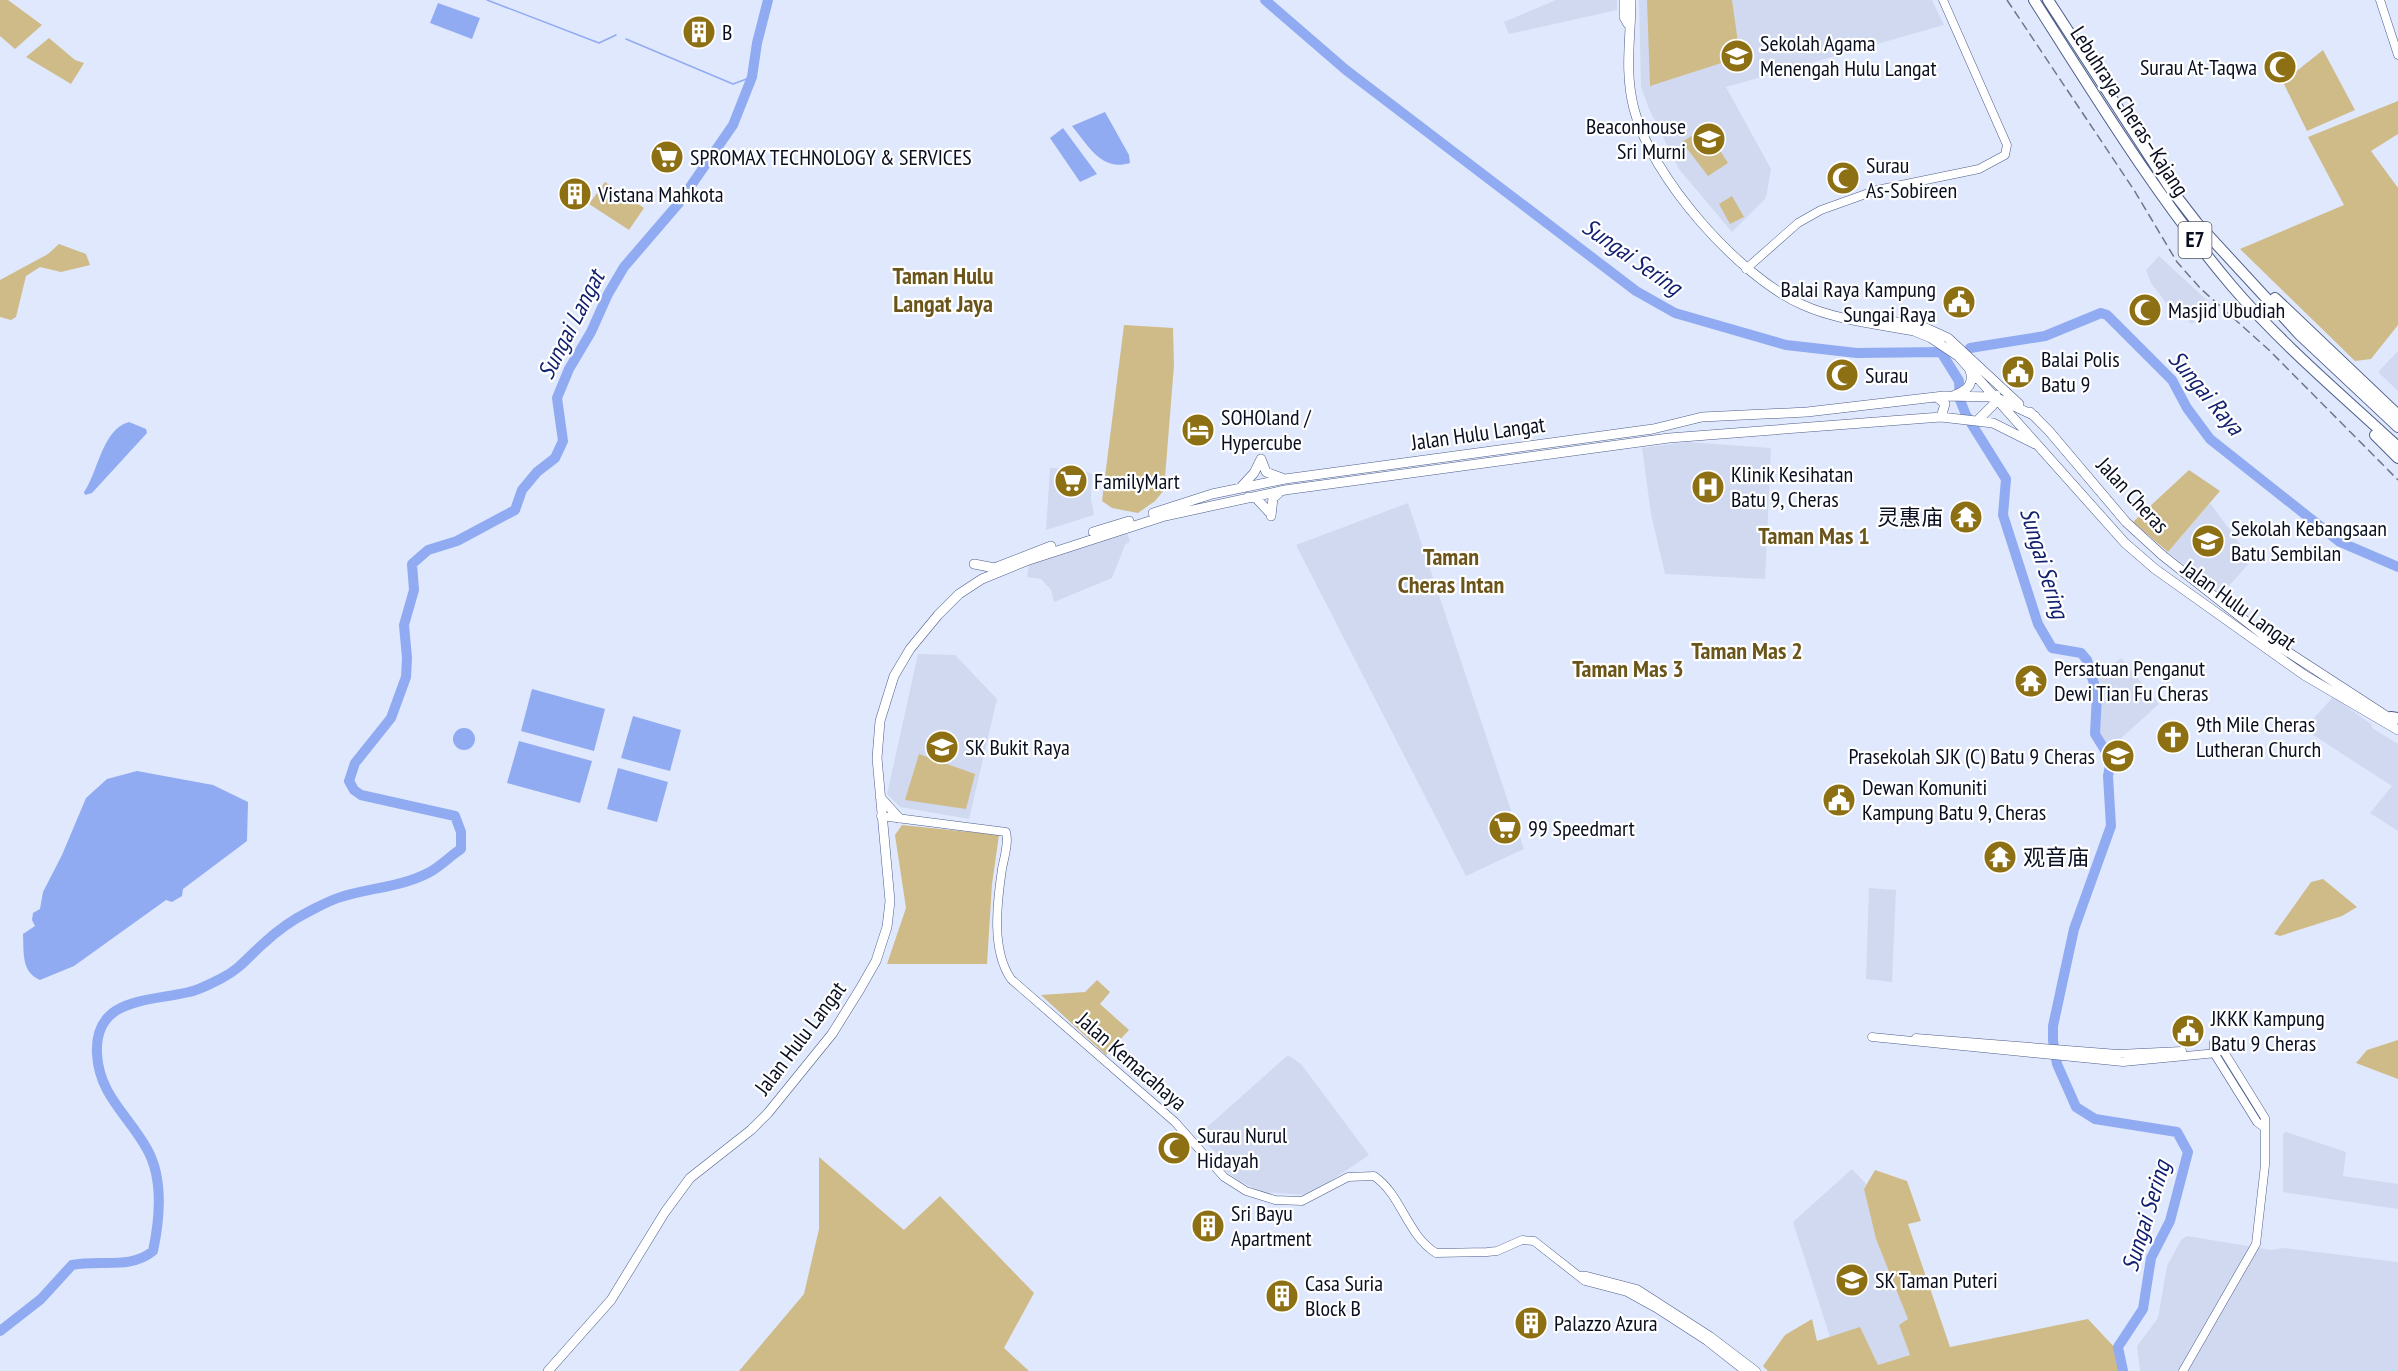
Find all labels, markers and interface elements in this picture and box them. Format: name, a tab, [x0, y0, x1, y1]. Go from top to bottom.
building icon: B	[681, 14, 717, 50]
place label: B	[722, 18, 732, 46]
street label: Lebuhraya Cheras–Kajang	[2065, 21, 2195, 201]
place label: Sekolah Agama Menengah Hulu Langat	[1760, 29, 1936, 82]
school or university icon: Sekolah Agama Menengah Hulu Langat	[1719, 38, 1755, 74]
mosque icon: Surau At-Taqwa	[2262, 49, 2298, 85]
place label: Surau At-Taqwa	[2140, 53, 2257, 81]
place label: Beaconhouse Sri Murni	[1586, 112, 1686, 165]
school or university icon: Beaconhouse Sri Murni	[1691, 121, 1727, 157]
supermarket icon: SPROMAX TECHNOLOGY & SERVICES	[649, 139, 685, 175]
place label: SPROMAX TECHNOLOGY & SERVICES	[690, 143, 972, 171]
place label: Surau As-Sobireen	[1866, 151, 1957, 204]
mosque icon: Surau As-Sobireen	[1825, 160, 1861, 196]
building icon: Vistana Mahkota	[557, 176, 593, 212]
place label: Vistana Mahkota	[597, 180, 724, 208]
water label: Sungai Sering	[1577, 211, 1689, 303]
road number: E7	[2178, 222, 2212, 258]
district label: Taman Hulu Langat Jaya	[893, 260, 993, 319]
water label: Sungai Langat	[530, 263, 612, 384]
place label: Balai Raya Kampung Sungai Raya	[1781, 275, 1936, 328]
public building icon: Balai Raya Kampung Sungai Raya	[1941, 284, 1977, 320]
mosque icon: Masjid Ubudiah	[2127, 292, 2163, 328]
place label: Masjid Ubudiah	[2168, 296, 2285, 324]
water label: Sungai Raya	[2162, 344, 2252, 442]
place label: Balai Polis Batu 9	[2041, 345, 2120, 398]
public building icon: Balai Polis Batu 9	[2000, 354, 2036, 390]
mosque icon: Surau	[1824, 357, 1860, 393]
place label: Surau	[1865, 361, 1908, 389]
place label: SOHOland / Hypercube	[1221, 403, 1312, 456]
street label: Jalan Hulu Langat	[1408, 410, 1547, 456]
hotel icon: SOHOland / Hypercube	[1180, 412, 1216, 448]
street label: Jalan Cheras	[2090, 451, 2175, 539]
place label: Klinik Kesihatan Batu 9, Cheras	[1731, 460, 1853, 513]
supermarket icon: FamilyMart	[1053, 463, 1089, 499]
place label: FamilyMart	[1094, 467, 1180, 495]
hospital icon: Klinik Kesihatan Batu 9, Cheras	[1690, 469, 1726, 505]
temple icon: 灵惠庙	[1948, 499, 1984, 535]
place label: 灵惠庙	[1877, 503, 1943, 531]
water label: Sungai Sering	[2013, 504, 2076, 624]
place label: Sekolah Kebangsaan Batu Sembilan	[2231, 514, 2387, 567]
district label: Taman Mas 1	[1758, 520, 1870, 551]
school or university icon: Sekolah Kebangsaan Batu Sembilan	[2190, 523, 2226, 559]
district label: Taman Cheras Intan	[1398, 541, 1504, 600]
street label: Jalan Hulu Langat	[2175, 554, 2302, 656]
district label: Taman Mas 2	[1691, 635, 1803, 666]
district label: Taman Mas 3	[1572, 653, 1684, 684]
place label: Persatuan Penganut Dewi Tian Fu Cheras	[2054, 654, 2208, 707]
temple icon: Persatuan Penganut Dewi Tian Fu Cheras	[2013, 663, 2049, 699]
place label: 9th Mile Cheras Lutheran Church	[2196, 710, 2321, 763]
church icon: 9th Mile Cheras Lutheran Church	[2155, 719, 2191, 755]
school or university icon: SK Bukit Raya	[924, 729, 960, 765]
place label: SK Bukit Raya	[965, 733, 1070, 761]
school or university icon: Prasekolah SJK (C) Batu 9 Cheras	[2100, 738, 2136, 774]
place label: Prasekolah SJK (C) Batu 9 Cheras	[1848, 742, 2095, 770]
place label: Dewan Komuniti Kampung Batu 9, Cheras	[1862, 773, 2046, 826]
public building icon: Dewan Komuniti Kampung Batu 9, Cheras	[1821, 782, 1857, 818]
supermarket icon: 99 Speedmart	[1487, 810, 1523, 846]
place label: 99 Speedmart	[1528, 814, 1635, 842]
temple icon: 观音庙	[1982, 839, 2018, 875]
place label: 观音庙	[2023, 843, 2089, 871]
street label: Jalan Hulu Langat	[748, 976, 852, 1101]
place label: JKKK Kampung Batu 9 Cheras	[2210, 1004, 2325, 1057]
street label: Jalan Kemacahaya	[1070, 1005, 1193, 1116]
public building icon: JKKK Kampung Batu 9 Cheras	[2170, 1013, 2206, 1049]
place label: Surau Nurul Hidayah	[1197, 1121, 1288, 1174]
mosque icon: Surau Nurul Hidayah	[1156, 1130, 1192, 1166]
water label: Sungai Sering	[2114, 1155, 2178, 1275]
place label: Sri Bayu Apartment	[1231, 1199, 1312, 1252]
building icon: Sri Bayu Apartment	[1190, 1208, 1226, 1244]
school or university icon: SK Taman Puteri	[1834, 1262, 1870, 1298]
place label: SK Taman Puteri	[1875, 1266, 1998, 1294]
place label: Casa Suria Block B	[1305, 1269, 1383, 1322]
building icon: Casa Suria Block B	[1264, 1278, 1300, 1314]
building icon: Palazzo Azura	[1513, 1305, 1549, 1341]
place label: Palazzo Azura	[1554, 1309, 1658, 1337]

